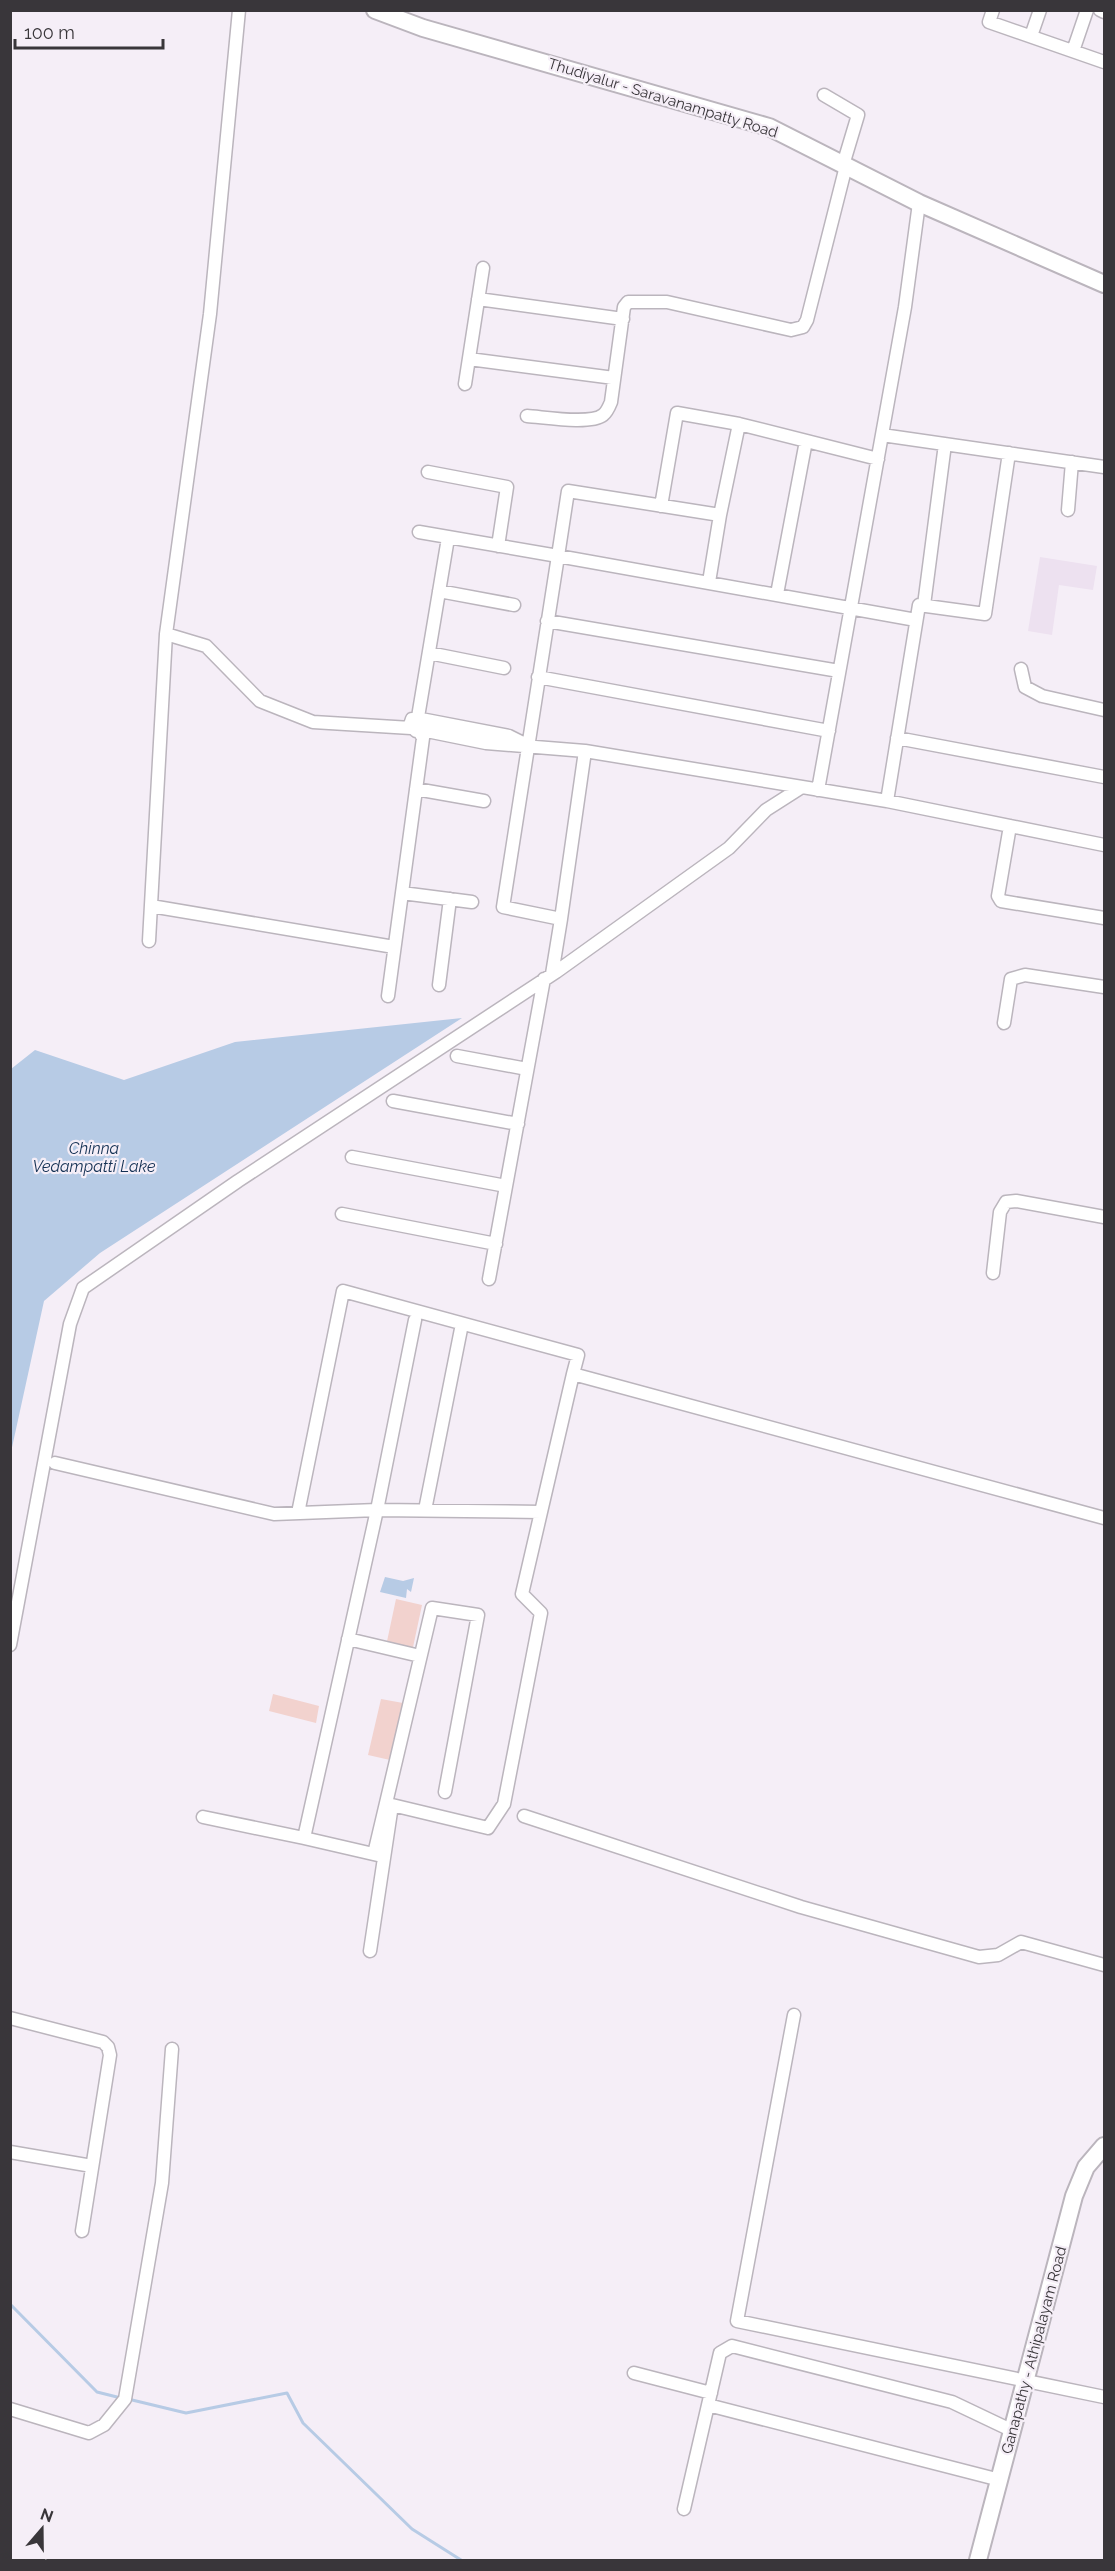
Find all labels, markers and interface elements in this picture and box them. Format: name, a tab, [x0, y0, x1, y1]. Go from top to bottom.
scale bar	[15, 12, 164, 50]
text: 100 m	[24, 22, 75, 43]
street label: Thudiyalur - Saravanampatty Road	[546, 54, 780, 142]
water label: Chinna Vedampatti Lake	[32, 1139, 156, 1176]
street label: Ganapathy - Athipalayam Road	[998, 2244, 1070, 2456]
north arrow	[12, 2499, 72, 2559]
text: N	[38, 2504, 56, 2526]

